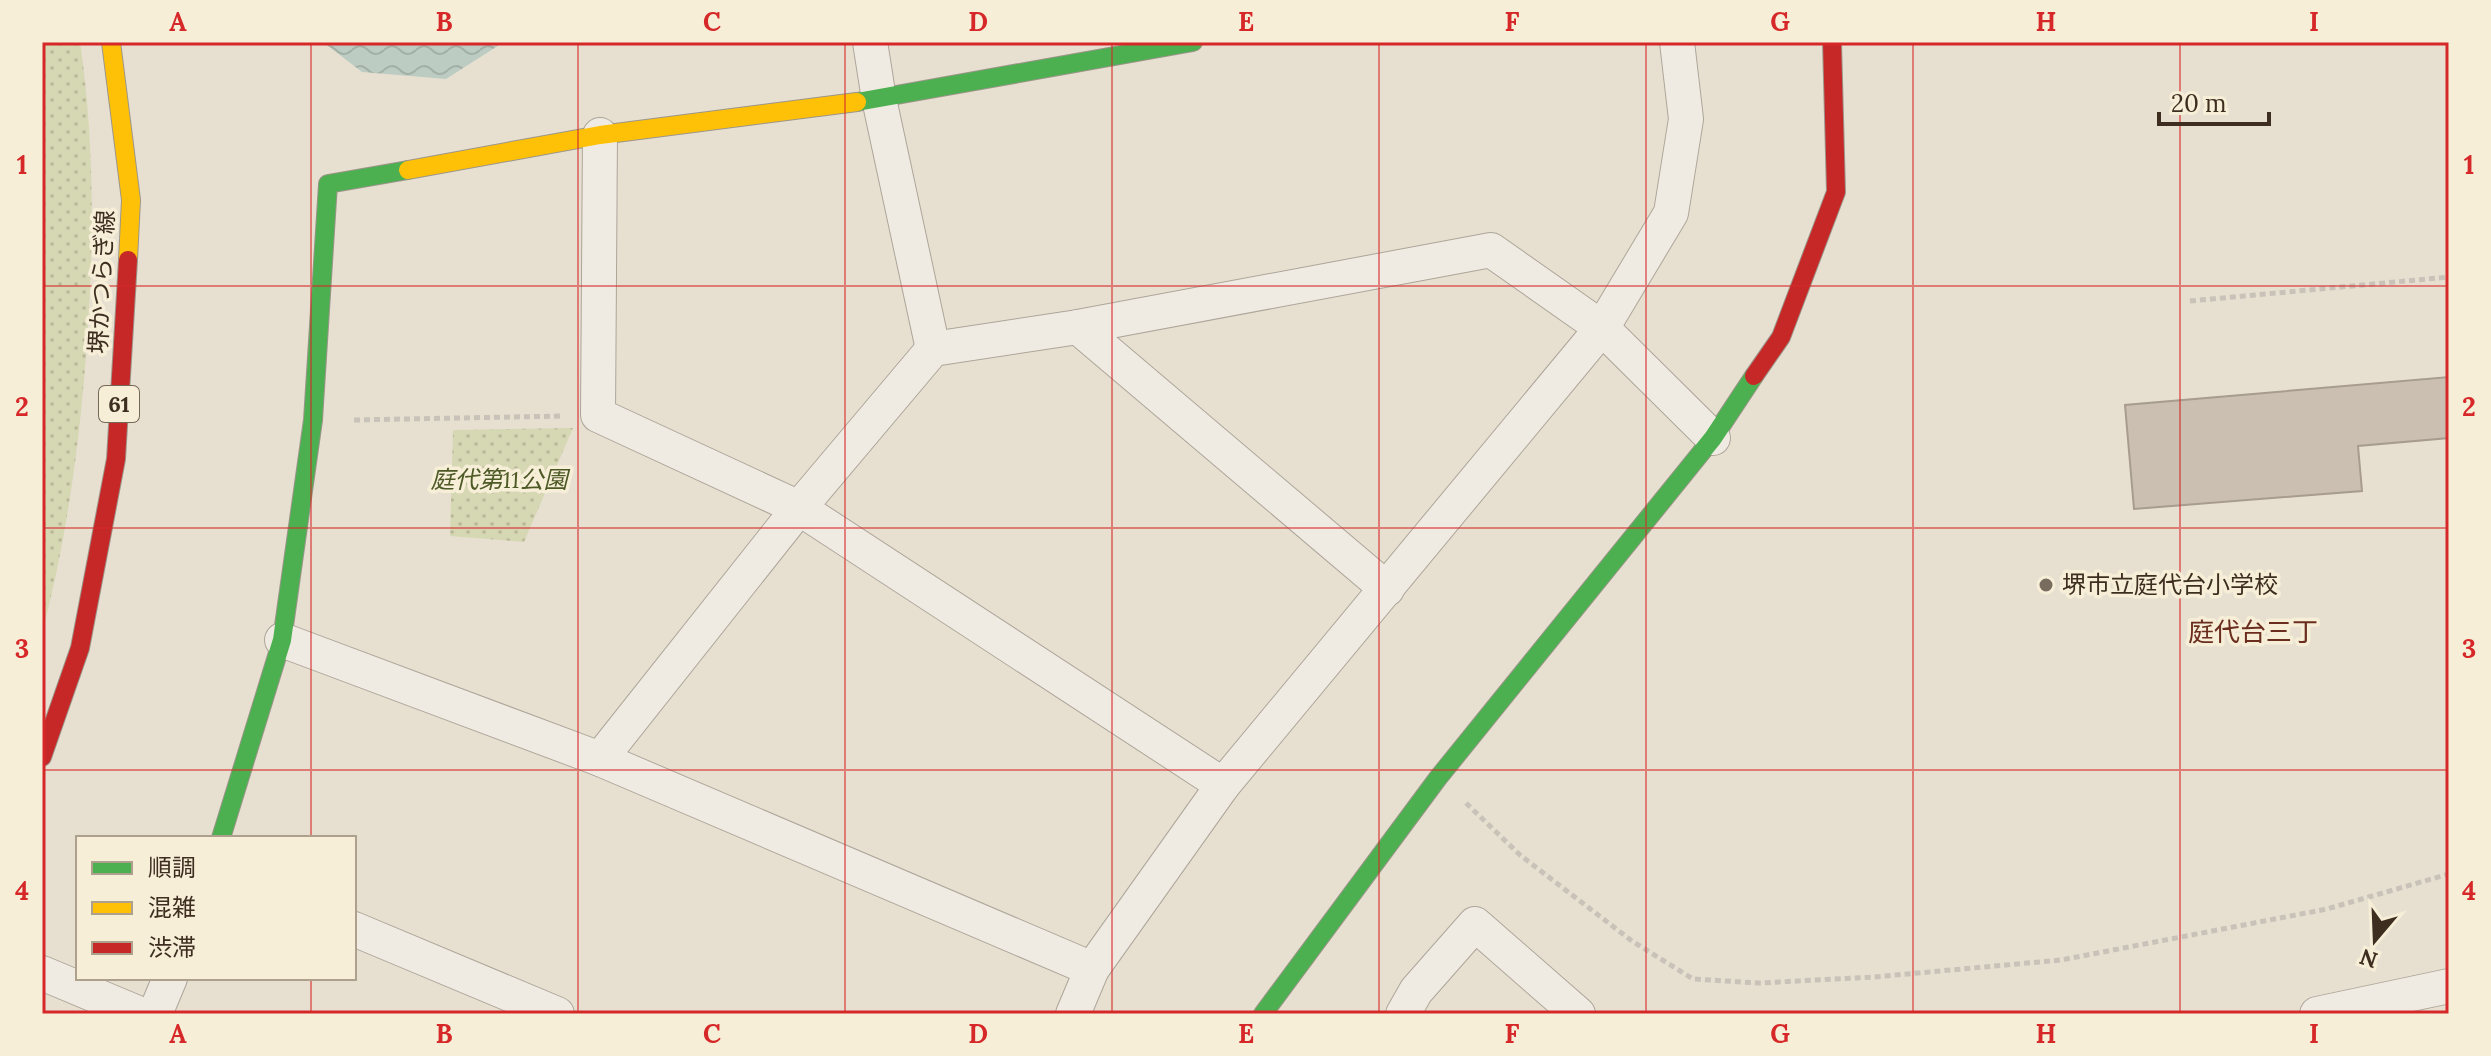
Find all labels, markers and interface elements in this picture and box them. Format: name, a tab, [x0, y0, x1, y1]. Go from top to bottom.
text: A	[169, 5, 187, 38]
text: B	[435, 5, 453, 38]
text: C	[703, 5, 721, 38]
text: D	[968, 5, 988, 38]
text: E	[1238, 5, 1254, 38]
text: F	[1505, 5, 1520, 38]
text: G	[1770, 5, 1790, 38]
text: H	[2036, 5, 2056, 38]
text: I	[2309, 5, 2319, 38]
scale bar	[2159, 76, 2269, 126]
text: 20 m	[2171, 88, 2227, 119]
text: 1	[17, 148, 27, 181]
text: 1	[2464, 148, 2474, 181]
street label: 堺かつらぎ線	[82, 209, 121, 355]
road number: 61	[99, 386, 139, 422]
text: 2	[15, 390, 29, 423]
text: 2	[2462, 390, 2476, 423]
park label: 庭代第11公園	[431, 464, 570, 495]
place label: 堺市立庭代台小学校	[2062, 569, 2278, 600]
marker: 堺市立庭代台小学校	[2037, 576, 2055, 594]
district label: 庭代台三丁	[2188, 615, 2318, 648]
text: 3	[15, 632, 29, 665]
text: 3	[2462, 632, 2476, 665]
legend	[76, 836, 356, 980]
text: 順調	[148, 852, 196, 883]
text: 4	[15, 874, 29, 907]
text: 4	[2462, 874, 2476, 907]
text: 混雑	[148, 892, 196, 923]
north arrow	[2335, 900, 2415, 980]
text: 渋滞	[148, 932, 196, 963]
text: N	[2356, 943, 2381, 975]
text: A	[169, 1017, 187, 1050]
text: B	[435, 1017, 453, 1050]
text: C	[703, 1017, 721, 1050]
text: D	[968, 1017, 988, 1050]
text: E	[1238, 1017, 1254, 1050]
text: F	[1505, 1017, 1520, 1050]
text: G	[1770, 1017, 1790, 1050]
text: H	[2036, 1017, 2056, 1050]
text: I	[2309, 1017, 2319, 1050]

